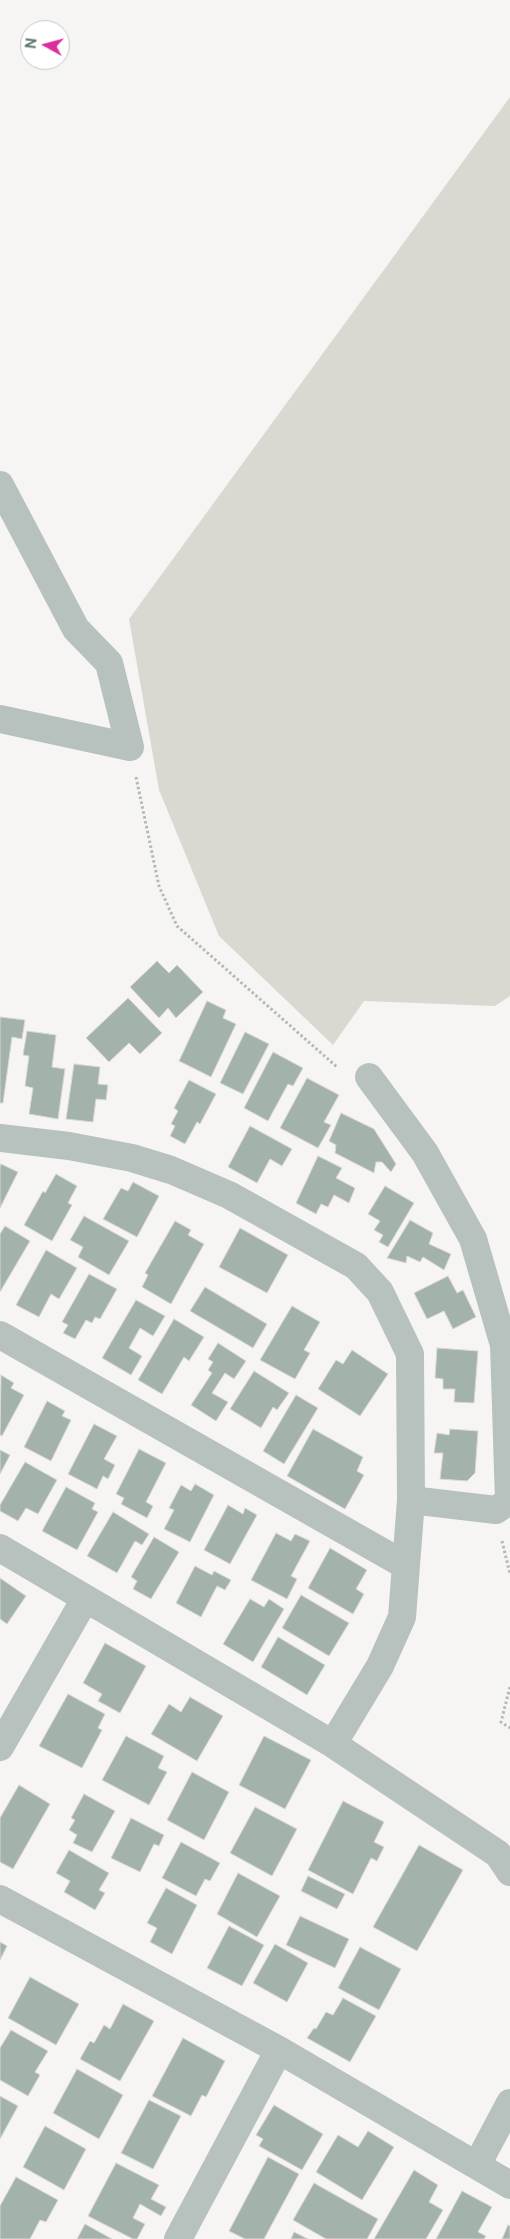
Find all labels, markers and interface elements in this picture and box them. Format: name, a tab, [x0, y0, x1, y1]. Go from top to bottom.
north arrow	[20, 20, 70, 70]
text: N	[22, 37, 40, 50]

